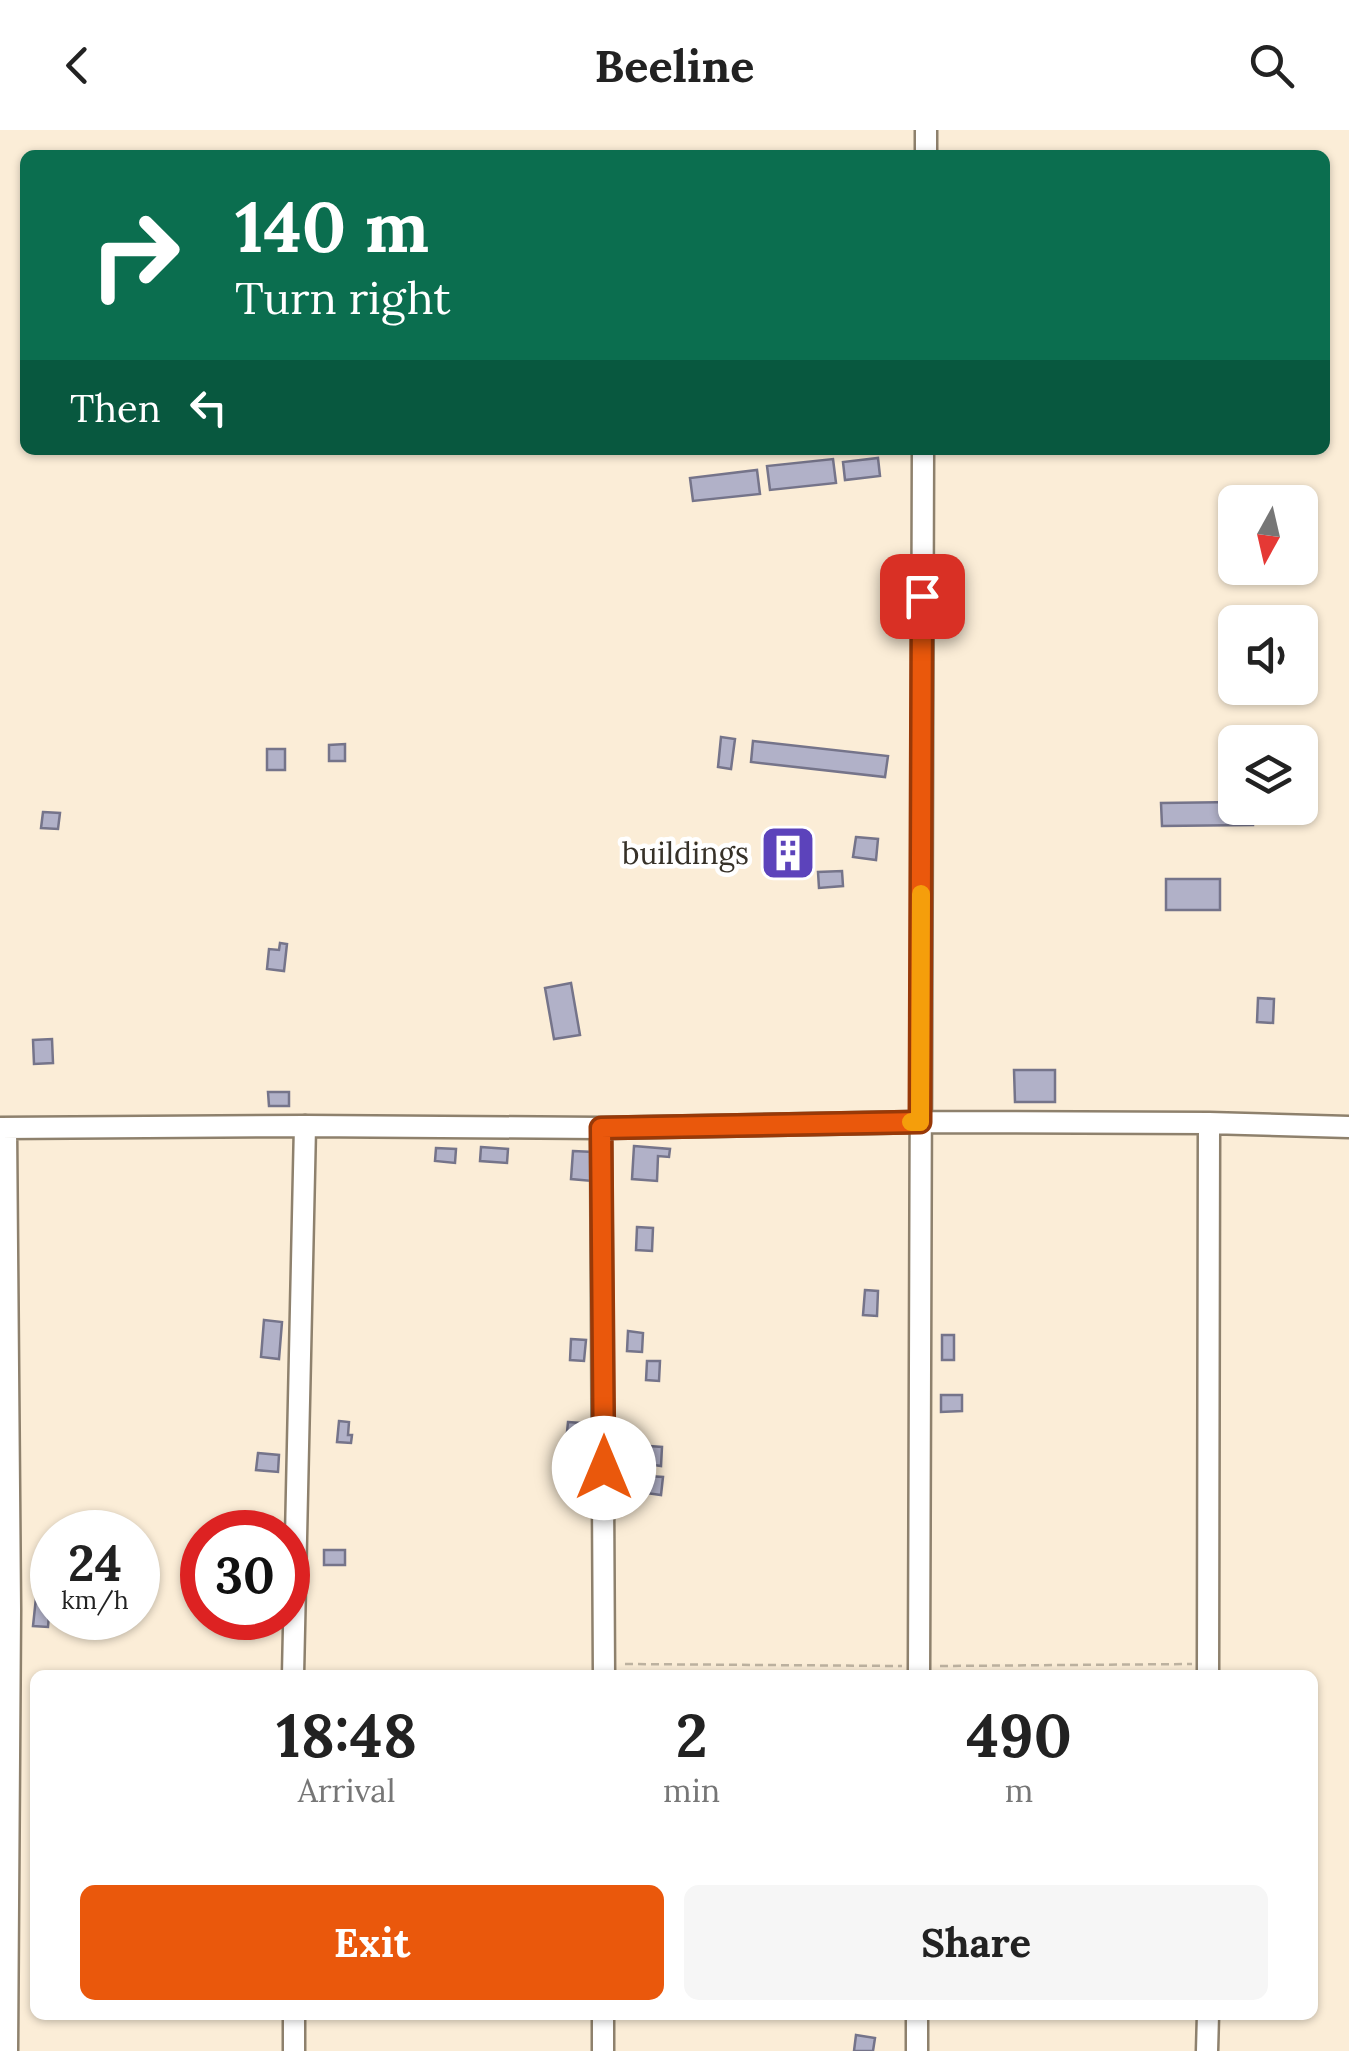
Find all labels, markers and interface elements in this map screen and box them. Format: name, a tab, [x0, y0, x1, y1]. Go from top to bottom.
text: Beeline	[595, 37, 754, 94]
icon: back	[50, 38, 105, 93]
icon: search	[1244, 38, 1299, 93]
text: 140 m	[235, 182, 429, 271]
icon: right	[70, 190, 200, 320]
text: Turn right	[235, 269, 451, 326]
icon: left	[181, 380, 236, 435]
text: Then	[70, 384, 161, 432]
north arrow	[1218, 485, 1318, 585]
map controls	[1218, 485, 1318, 825]
pin	[880, 554, 965, 639]
icon: arrive	[895, 569, 950, 624]
button: sound	[1218, 605, 1318, 705]
button: layers	[1218, 725, 1318, 825]
building icon: buildings	[758, 823, 818, 883]
place label: buildings	[622, 834, 749, 873]
position arrow	[552, 1416, 656, 1520]
speed limit sign: 30	[180, 1510, 310, 1640]
text: 24	[68, 1531, 122, 1595]
text: km/h	[61, 1584, 129, 1616]
text: 18:48	[276, 1697, 417, 1773]
text: 2	[676, 1697, 708, 1773]
text: 490	[966, 1697, 1072, 1773]
text: Arrival	[298, 1770, 395, 1811]
text: min	[663, 1770, 720, 1811]
text: m	[1005, 1770, 1033, 1811]
button: Exit	[80, 1885, 664, 2000]
button: Share	[684, 1885, 1268, 2000]

